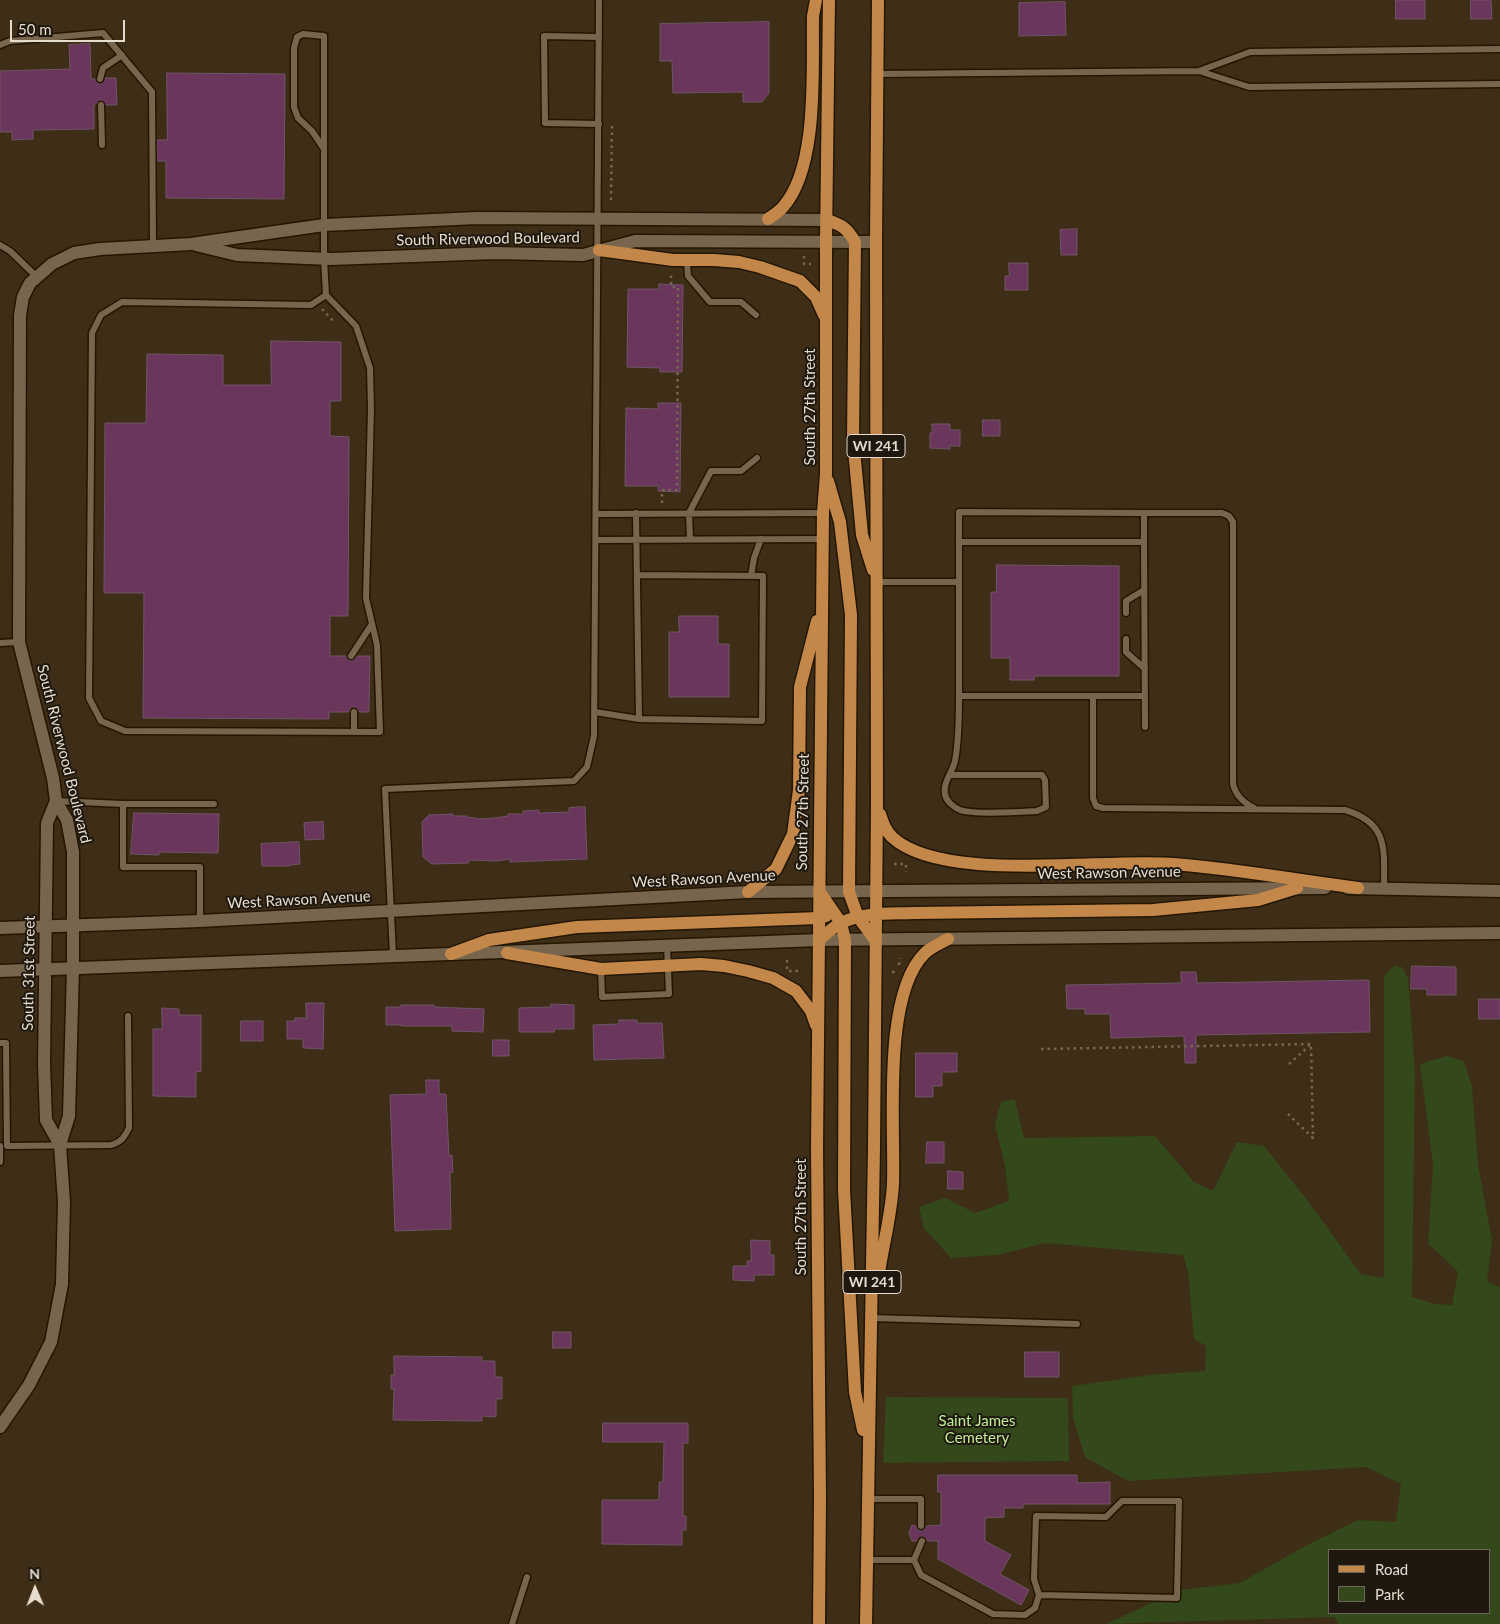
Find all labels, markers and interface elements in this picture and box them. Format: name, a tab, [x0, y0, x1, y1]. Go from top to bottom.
scale bar	[12, 10, 128, 42]
text: 50 m	[18, 20, 52, 38]
street label: South Riverwood Boulevard	[396, 228, 580, 250]
street label: South 27th Street	[801, 348, 819, 466]
road number: WI 241	[847, 434, 905, 458]
street label: South Riverwood Boulevard	[33, 663, 95, 845]
street label: South 27th Street	[793, 753, 813, 871]
street label: West Rawson Avenue	[1037, 863, 1181, 883]
street label: West Rawson Avenue	[632, 866, 776, 892]
street label: West Rawson Avenue	[227, 887, 371, 913]
street label: South 31st Street	[19, 915, 39, 1031]
street label: South 27th Street	[792, 1158, 810, 1276]
road number: WI 241	[843, 1270, 901, 1294]
park label: Saint James Cemetery	[939, 1412, 1015, 1447]
legend	[1328, 1549, 1490, 1614]
text: Road	[1375, 1560, 1408, 1578]
north arrow	[10, 1564, 60, 1614]
text: N	[29, 1565, 40, 1582]
text: Park	[1375, 1585, 1404, 1603]

